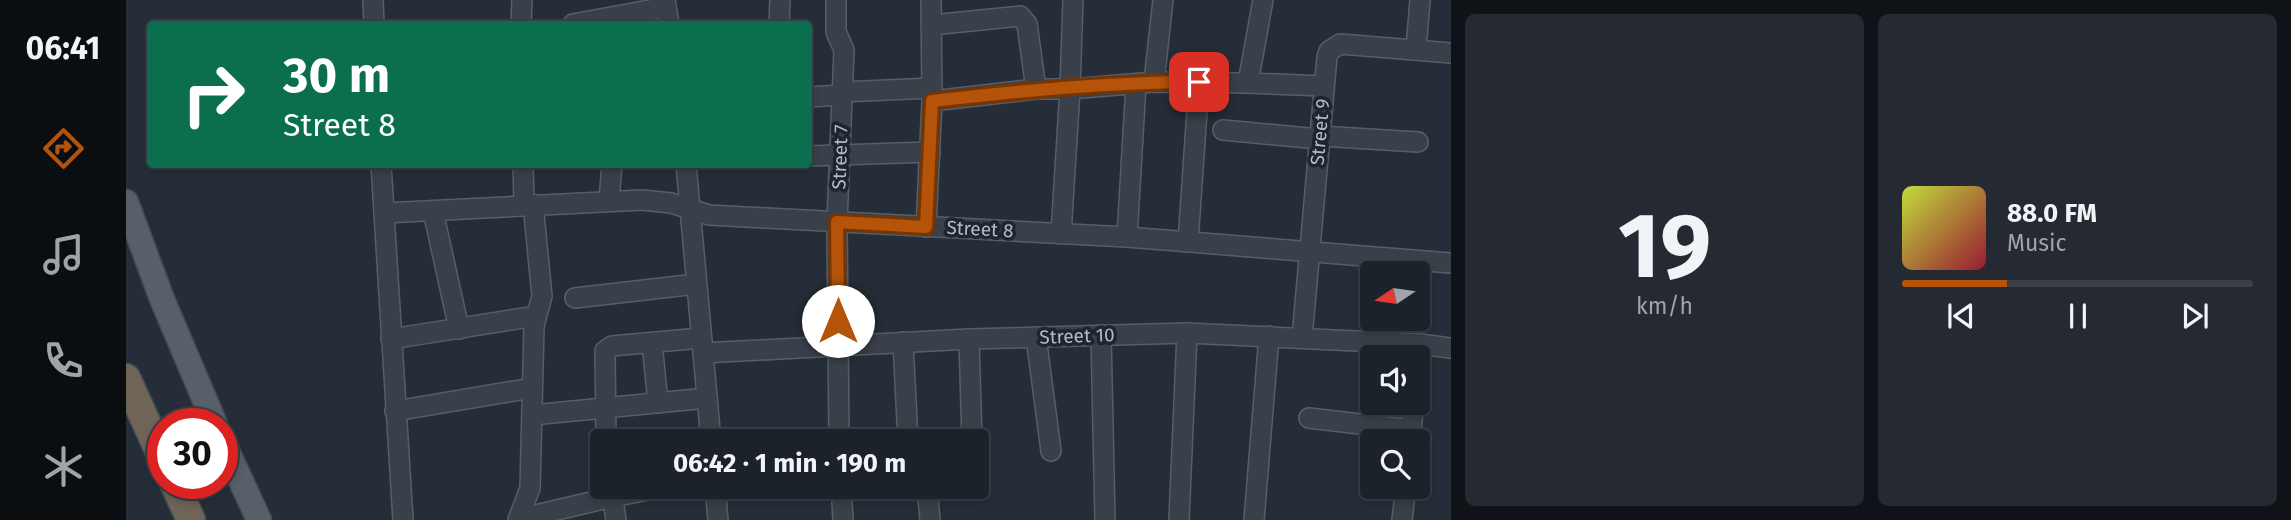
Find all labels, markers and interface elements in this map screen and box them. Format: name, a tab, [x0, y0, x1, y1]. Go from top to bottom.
text: 06:41	[26, 29, 100, 67]
text: 30 m	[283, 46, 390, 105]
icon: right	[168, 49, 259, 140]
pin	[1169, 52, 1229, 112]
icon: arrive	[1180, 63, 1218, 101]
street label: Street 9	[1306, 98, 1334, 166]
text: Street 8	[283, 106, 396, 144]
icon: directions	[39, 124, 88, 173]
street label: Street 7	[827, 124, 853, 190]
text: 19	[1618, 192, 1711, 301]
text: 88.0 FM	[2007, 198, 2097, 229]
street label: Street 8	[946, 216, 1014, 242]
text: Music	[2007, 229, 2067, 257]
icon: music	[39, 230, 88, 279]
north arrow	[1360, 261, 1430, 331]
map controls	[1360, 261, 1430, 499]
position arrow	[801, 284, 875, 358]
text: km/h	[1636, 292, 1693, 320]
icon: previous	[1942, 297, 1980, 335]
icon: pause	[2059, 297, 2097, 335]
icon: next	[2176, 297, 2214, 335]
street label: Street 10	[1039, 323, 1115, 349]
icon: phone	[39, 336, 88, 385]
button: sound	[1360, 345, 1430, 415]
speed limit sign: 30	[147, 408, 238, 499]
button: search	[1360, 429, 1430, 499]
icon: climate	[39, 442, 88, 491]
text: 06:42 · 1 min · 190 m	[673, 448, 906, 479]

